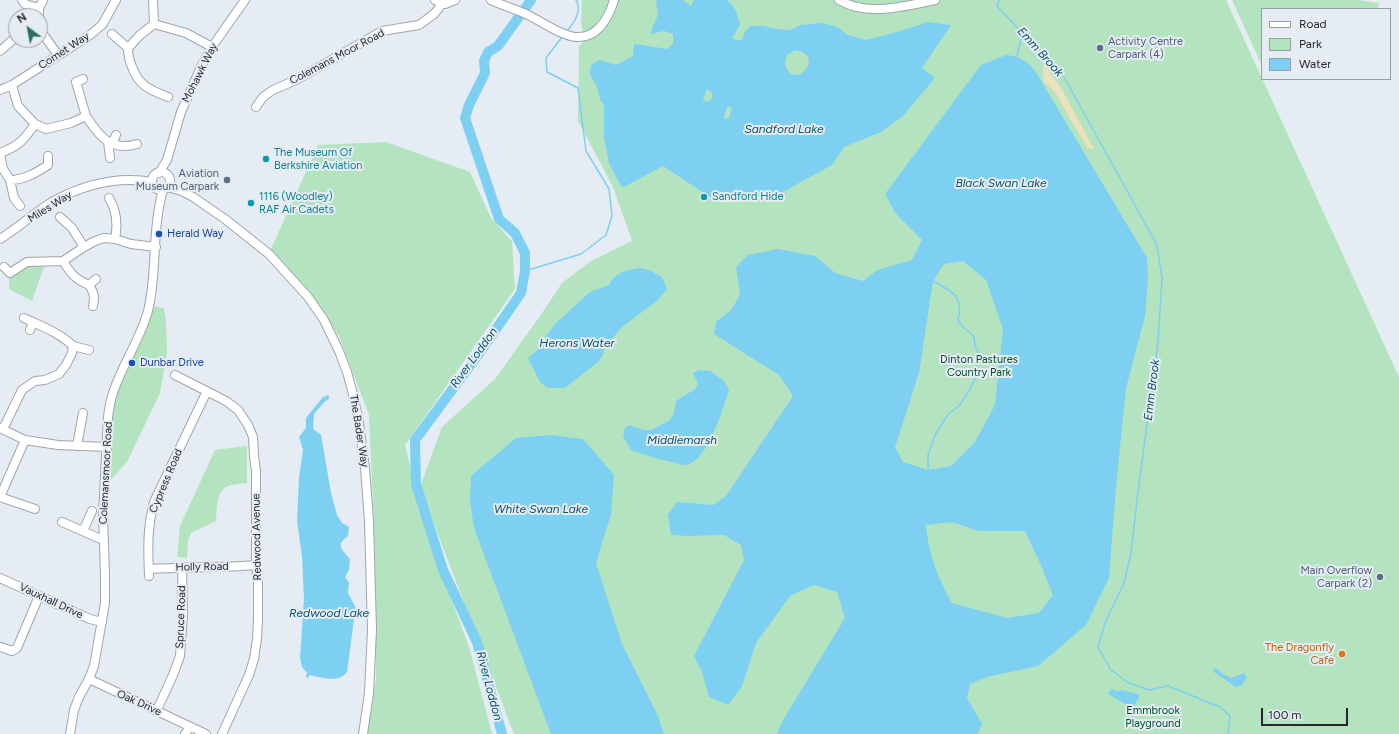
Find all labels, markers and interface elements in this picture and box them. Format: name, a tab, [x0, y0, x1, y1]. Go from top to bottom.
north arrow	[8, 8, 48, 48]
legend	[1261, 8, 1391, 80]
text: N	[15, 10, 29, 26]
text: Road	[1299, 17, 1327, 31]
water label: Emm Brook	[1014, 24, 1066, 80]
street label: Colemans Moor Road	[287, 26, 387, 88]
street label: Comet Way	[36, 30, 92, 72]
place label: Activity Centre Carpark (4)	[1108, 35, 1183, 61]
text: Park	[1299, 37, 1322, 51]
street label: Mohawk Way	[179, 41, 221, 105]
marker: Activity Centre Carpark (4)	[1095, 43, 1105, 53]
text: Water	[1299, 57, 1331, 71]
water label: Sandford Lake	[744, 122, 824, 136]
place label: The Museum Of Berkshire Aviation	[274, 146, 362, 172]
marker: The Museum Of Berkshire Aviation	[261, 154, 271, 164]
place label: Aviation Museum Carpark	[136, 167, 219, 193]
marker: Aviation Museum Carpark	[222, 175, 232, 185]
water label: Black Swan Lake	[955, 176, 1047, 190]
street label: Miles Way	[25, 188, 75, 226]
place label: 1116 (Woodley) RAF Air Cadets	[259, 190, 334, 216]
place label: Sandford Hide	[712, 190, 783, 204]
marker: Sandford Hide	[699, 192, 709, 202]
marker: 1116 (Woodley) RAF Air Cadets	[246, 198, 256, 208]
place label: Herald Way	[167, 227, 224, 241]
marker: Herald Way	[154, 229, 164, 239]
water label: River Loddon	[447, 325, 501, 391]
water label: Herons Water	[539, 336, 615, 350]
park label: Dinton Pastures Country Park	[940, 353, 1018, 379]
place label: Dunbar Drive	[140, 356, 204, 370]
marker: Dunbar Drive	[127, 358, 137, 368]
water label: Emm Brook	[1141, 359, 1163, 421]
street label: The Bader Way	[347, 394, 371, 468]
street label: Colemansmoor Road	[97, 421, 115, 525]
water label: Middlemarsh	[647, 433, 717, 447]
street label: Cypress Road	[147, 447, 185, 515]
street label: Redwood Avenue	[250, 493, 264, 581]
water label: White Swan Lake	[494, 502, 588, 516]
street label: Holly Road	[175, 560, 229, 574]
place label: Main Overflow Carpark (2)	[1300, 564, 1372, 590]
marker: Main Overflow Carpark (2)	[1375, 572, 1385, 582]
street label: Vauxhall Drive	[17, 580, 85, 622]
street label: Spruce Road	[173, 585, 189, 649]
water label: Redwood Lake	[289, 606, 369, 620]
place label: The Dragonfly Cafe	[1265, 641, 1334, 667]
marker: The Dragonfly Cafe	[1337, 649, 1347, 659]
water label: River Loddon	[473, 650, 505, 722]
street label: Oak Drive	[115, 687, 163, 719]
scale bar	[1263, 700, 1350, 726]
park label: Emmbrook Playground	[1125, 704, 1181, 730]
text: 100 m	[1268, 708, 1302, 722]

